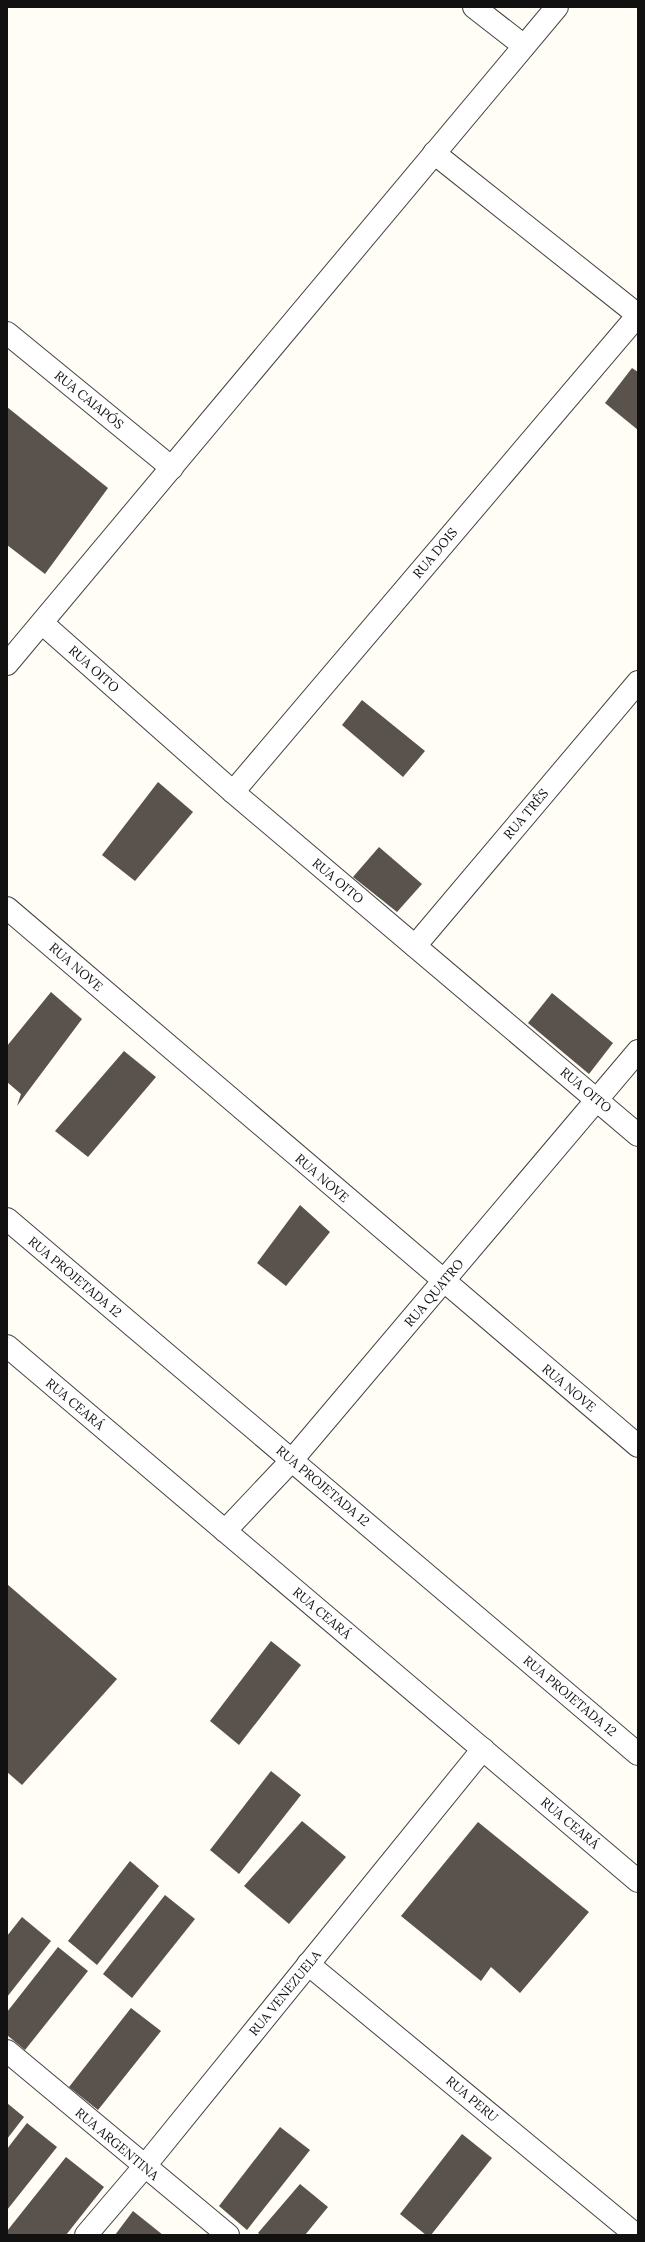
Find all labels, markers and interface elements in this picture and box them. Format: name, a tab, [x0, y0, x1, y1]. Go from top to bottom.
street label: RUA CAIAPÓS	[51, 367, 127, 433]
street label: RUA DOIS	[409, 524, 461, 582]
street label: RUA OITO	[65, 642, 123, 696]
street label: RUA TRÊS	[499, 785, 552, 843]
street label: RUA OITO	[309, 854, 367, 908]
street label: RUA NOVE	[46, 939, 106, 995]
street label: RUA OITO	[557, 1063, 615, 1117]
street label: RUA NOVE	[292, 1150, 352, 1206]
street label: RUA PROJETADA 12	[25, 1233, 125, 1321]
street label: RUA QUATRO	[401, 1256, 467, 1330]
street label: RUA NOVE	[538, 1360, 600, 1416]
street label: RUA CEARÁ	[42, 1375, 108, 1434]
street label: RUA PROJETADA 12	[273, 1442, 373, 1530]
street label: RUA CEARÁ	[289, 1584, 355, 1643]
street label: RUA PROJETADA 12	[520, 1652, 620, 1740]
street label: RUA CEARÁ	[537, 1794, 603, 1853]
street label: RUA VENEZUELA	[245, 1946, 325, 2039]
street label: RUA PERU	[442, 2072, 502, 2126]
street label: RUA ARGENTINA	[72, 2104, 163, 2184]

